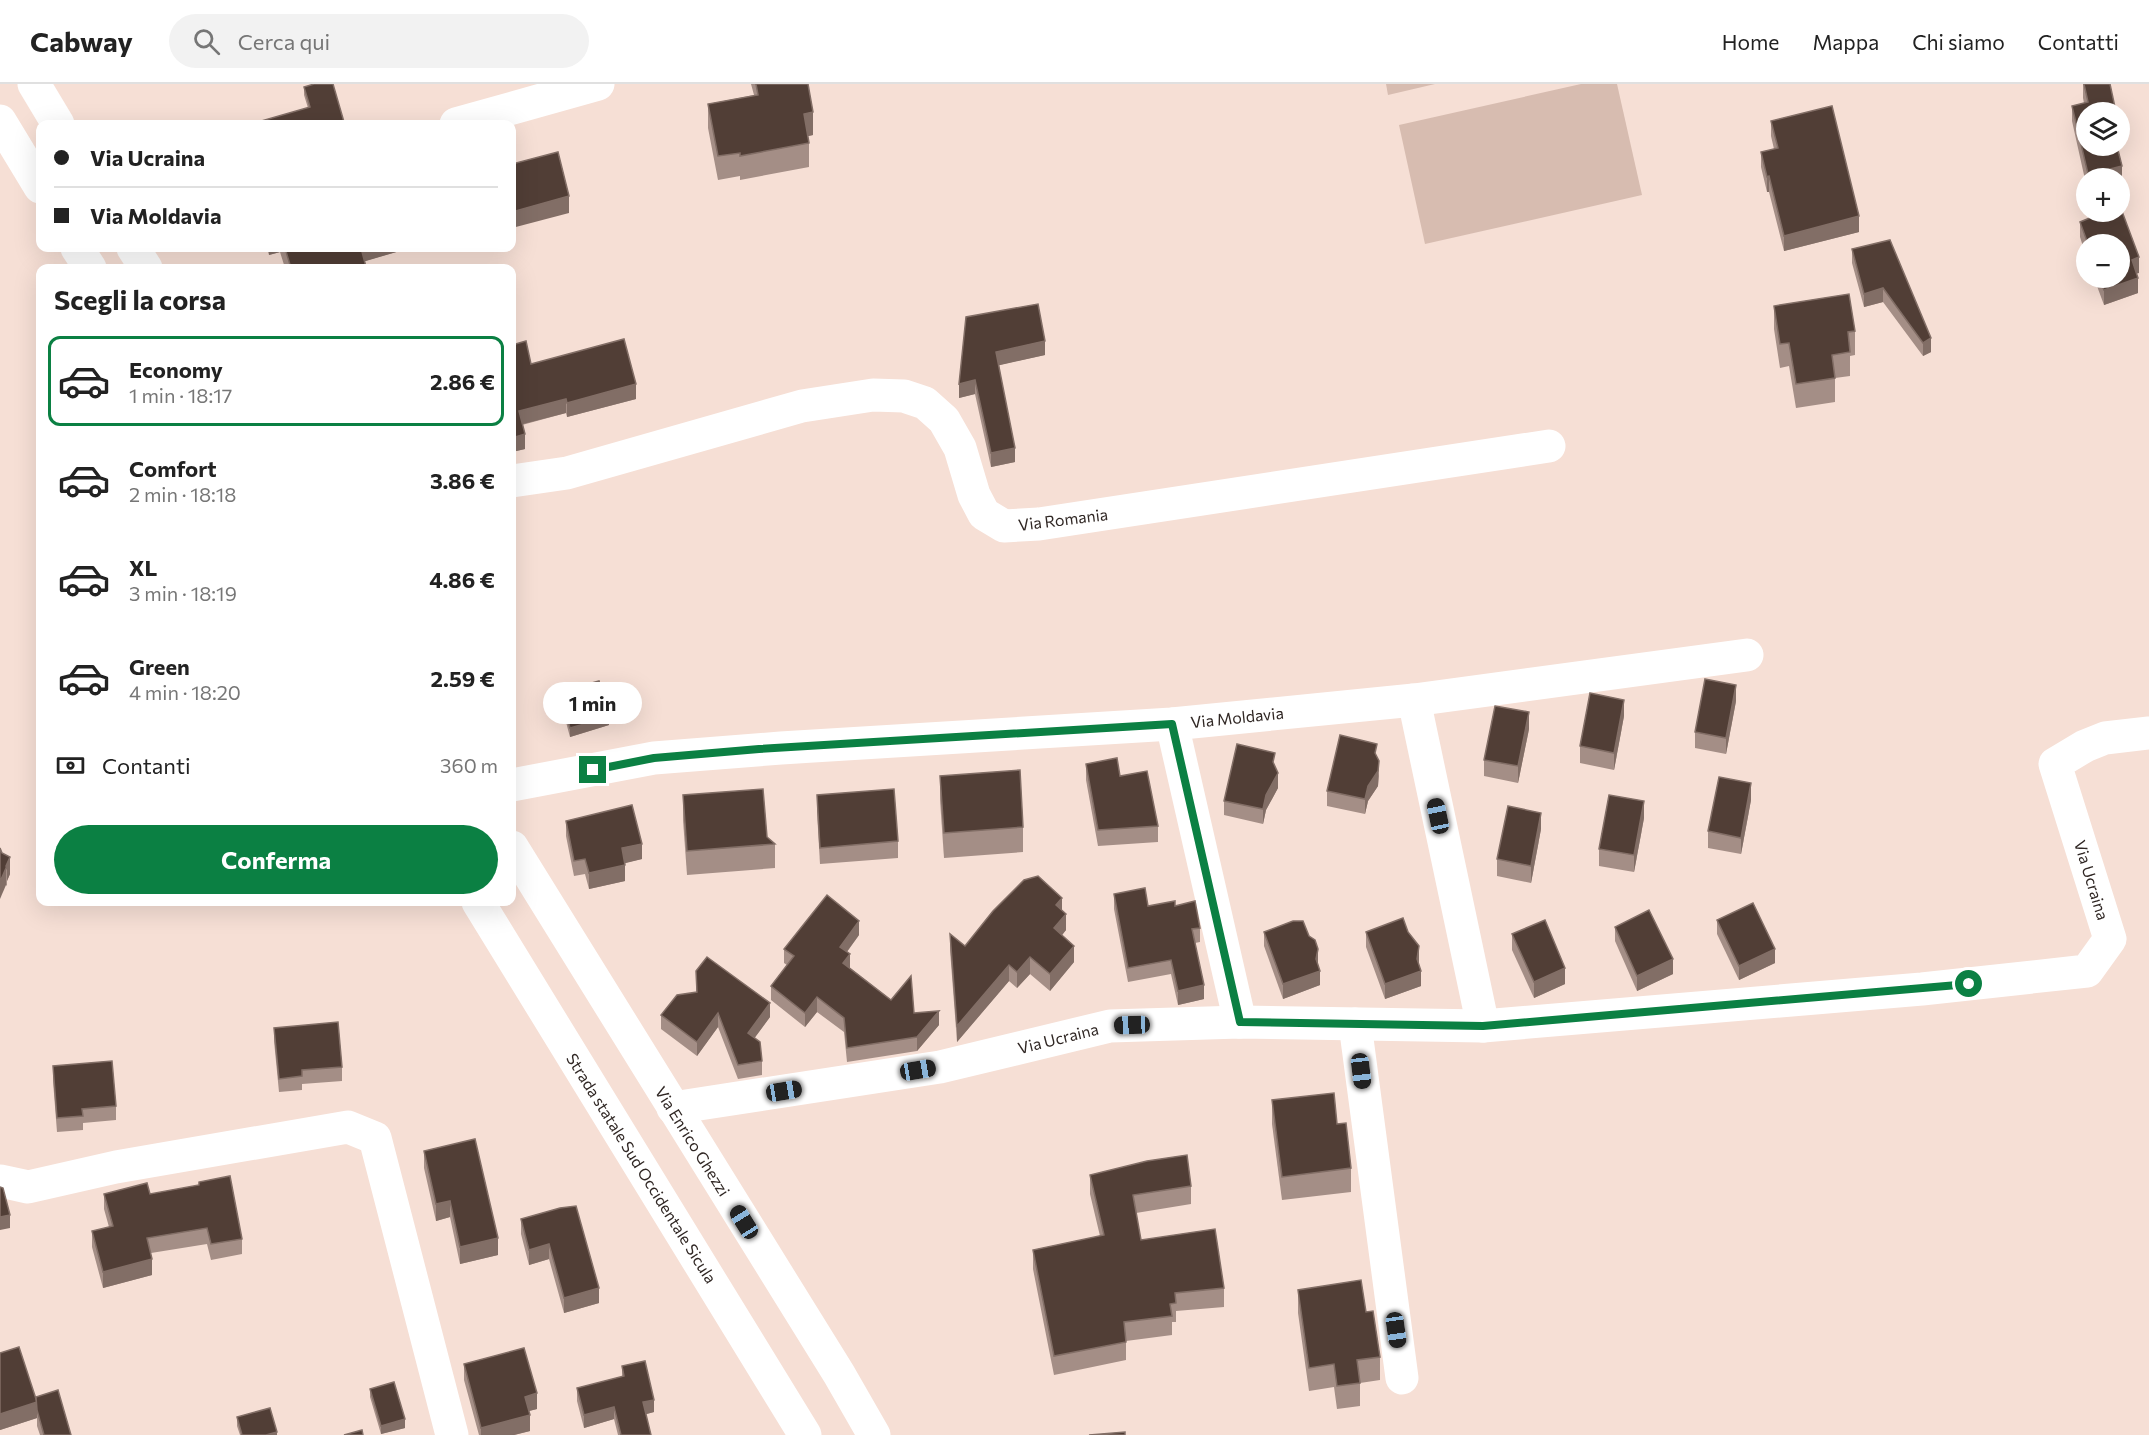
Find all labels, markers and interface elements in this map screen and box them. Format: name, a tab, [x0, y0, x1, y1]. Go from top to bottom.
search box	[169, 14, 589, 68]
text: Cabway	[30, 24, 133, 58]
icon: search	[190, 25, 223, 58]
text: Cerca qui	[238, 28, 330, 55]
text: Home	[1722, 29, 1779, 54]
text: Mappa	[1812, 29, 1879, 54]
text: Chi siamo	[1912, 29, 2005, 54]
text: Contatti	[2038, 29, 2119, 54]
map controls	[2076, 102, 2130, 288]
button: layers	[2076, 102, 2130, 156]
text: Via Ucraina	[90, 144, 205, 171]
button: +	[2076, 168, 2130, 222]
text: Via Moldavia	[90, 202, 222, 229]
button: −	[2076, 234, 2130, 288]
text: Scegli la corsa	[54, 283, 226, 316]
icon: car	[57, 354, 111, 408]
text: Economy	[129, 356, 223, 383]
text: 2.86 €	[430, 368, 495, 395]
text: 1 min · 18:17	[129, 383, 232, 407]
icon: car	[57, 453, 111, 507]
text: Comfort	[129, 455, 217, 482]
text: 3.86 €	[430, 467, 495, 494]
text: 2 min · 18:18	[129, 482, 236, 506]
street label: Via Romania	[1017, 504, 1109, 534]
icon: car	[57, 552, 111, 606]
text: XL	[129, 554, 157, 581]
text: 4.86 €	[429, 566, 495, 593]
text: 3 min · 18:19	[129, 581, 237, 605]
icon: car	[57, 651, 111, 705]
text: Green	[129, 653, 190, 680]
text: 2.59 €	[431, 665, 495, 692]
text: 4 min · 18:20	[129, 680, 241, 704]
callout: 1 min	[544, 683, 642, 725]
text: 1 min	[569, 691, 616, 715]
street label: Via Moldavia	[1189, 703, 1285, 731]
icon: cash	[54, 749, 87, 782]
text: Contanti	[102, 752, 191, 779]
text: 360 m	[440, 753, 498, 777]
route end	[579, 756, 606, 783]
car	[1425, 797, 1451, 835]
button: Conferma	[54, 825, 498, 894]
street label: Via Ucraina	[2071, 838, 2113, 922]
route start	[1955, 970, 1982, 997]
car	[1114, 1015, 1150, 1035]
street label: Via Ucraina	[1016, 1019, 1100, 1057]
street label: Strada statale Sud Occidentale Sicula	[563, 1050, 721, 1286]
car	[1350, 1052, 1372, 1090]
car	[899, 1058, 937, 1082]
car	[765, 1079, 803, 1103]
street label: Via Enrico Ghezzi	[652, 1083, 734, 1199]
car	[727, 1202, 761, 1242]
car	[1385, 1311, 1407, 1349]

